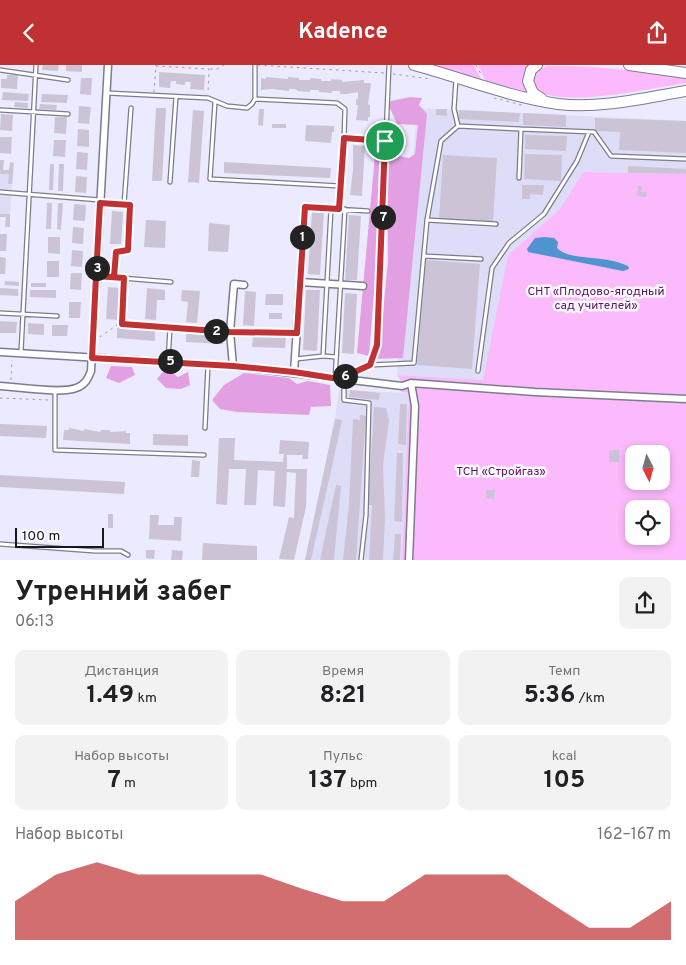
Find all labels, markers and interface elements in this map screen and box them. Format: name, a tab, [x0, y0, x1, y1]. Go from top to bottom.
icon: back	[15, 19, 43, 47]
text: Kadence	[298, 19, 388, 46]
icon: share	[643, 19, 671, 47]
pin	[364, 120, 406, 162]
icon: arrive	[371, 127, 399, 155]
pin: 7	[370, 205, 396, 229]
text: 7	[380, 209, 387, 226]
pin: 1	[290, 225, 314, 249]
text: 1	[300, 229, 305, 246]
pin: 3	[84, 255, 110, 281]
text: 3	[93, 260, 102, 277]
park label: СНТ «Плодово-ягодный сад учителей»	[527, 284, 665, 314]
pin: 2	[204, 319, 228, 343]
text: 2	[212, 323, 221, 340]
pin: 5	[158, 349, 182, 373]
text: 5	[166, 353, 175, 370]
pin: 6	[332, 363, 358, 389]
text: 6	[341, 368, 350, 385]
north arrow	[625, 445, 670, 490]
map controls	[625, 445, 670, 545]
park label: ТСН «Стройгаз»	[456, 464, 546, 480]
button: locate	[625, 500, 670, 545]
scale bar	[15, 525, 104, 548]
text: 100 m	[22, 528, 60, 545]
text: Утренний забег	[15, 575, 231, 611]
button: share	[619, 577, 671, 629]
text: 06:13	[15, 612, 54, 632]
text: Дистанция	[84, 663, 159, 680]
text: Время	[322, 663, 364, 680]
text: Темп	[548, 663, 580, 680]
text: 1.49	[86, 680, 134, 712]
text: 8:21	[319, 680, 367, 712]
text: 5:36	[524, 680, 575, 712]
text: km	[134, 690, 157, 707]
text: /km	[575, 690, 605, 707]
text: Набор высоты	[74, 748, 169, 765]
text: Пульс	[323, 748, 363, 765]
text: kcal	[552, 748, 577, 765]
text: 7	[107, 765, 121, 797]
text: 137	[309, 765, 347, 797]
text: 105	[543, 765, 585, 797]
text: m	[121, 775, 136, 792]
text: bpm	[347, 775, 377, 792]
text: Набор высоты	[15, 825, 123, 845]
text: 162–167 m	[597, 825, 671, 845]

